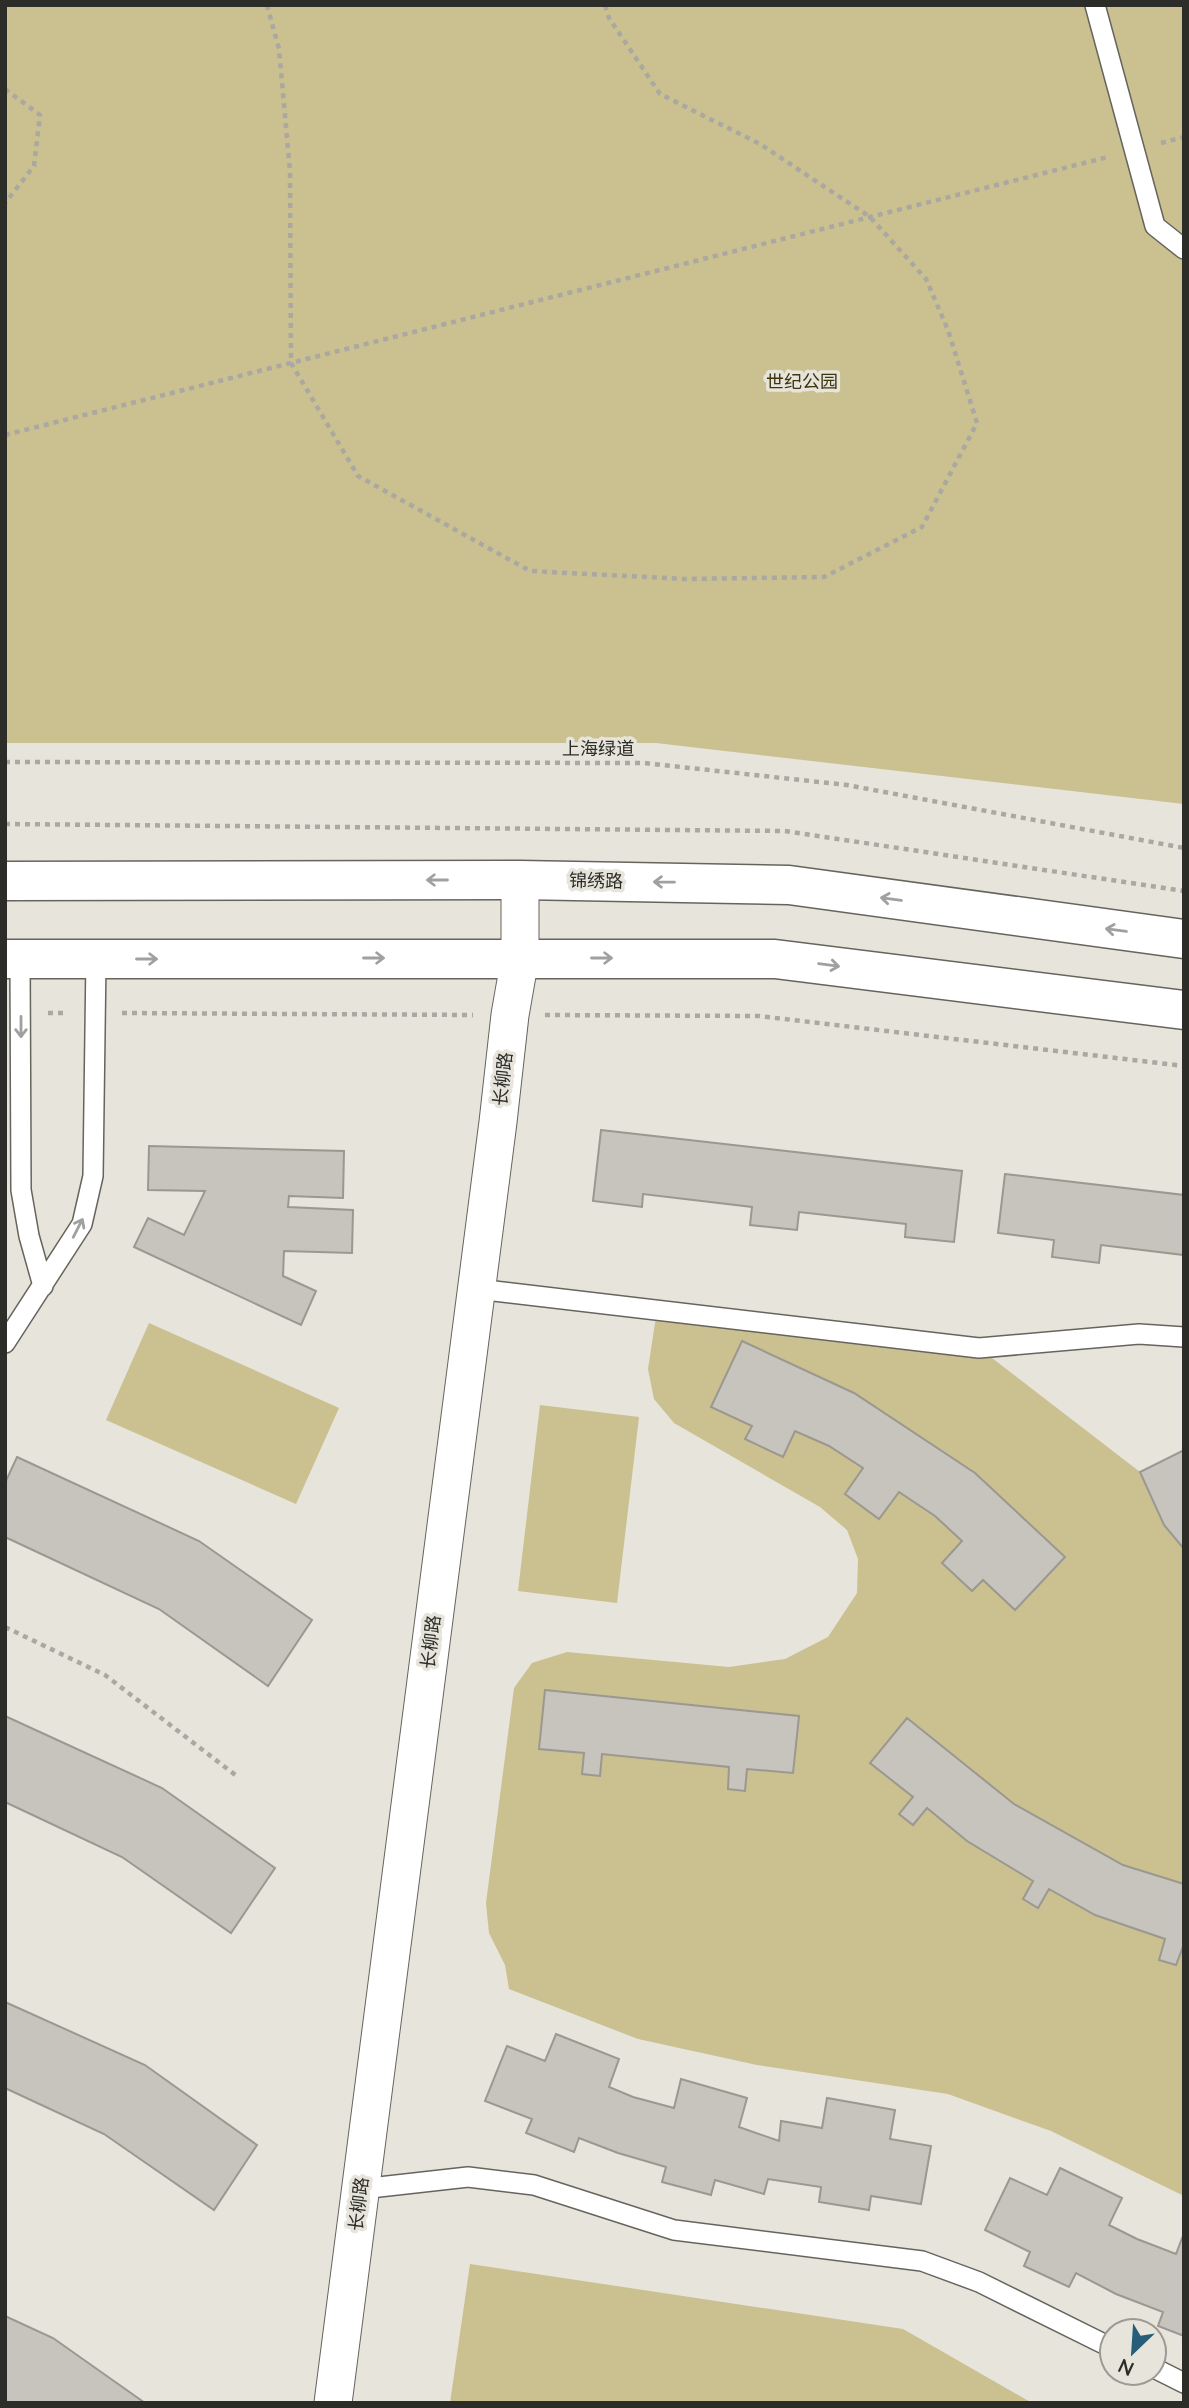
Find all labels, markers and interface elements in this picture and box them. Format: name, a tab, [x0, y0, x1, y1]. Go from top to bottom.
park label: 世纪公园	[766, 370, 838, 392]
street label: 上海绿道	[562, 737, 634, 759]
street label: 锦绣路	[569, 869, 623, 891]
one-way arrow	[426, 873, 449, 887]
one-way arrow	[653, 876, 676, 889]
one-way arrow	[880, 892, 903, 905]
one-way arrow	[1105, 923, 1128, 936]
one-way arrow	[363, 951, 386, 965]
one-way arrow	[590, 951, 613, 965]
one-way arrow	[135, 952, 158, 966]
one-way arrow	[817, 959, 840, 972]
one-way arrow	[14, 1016, 28, 1039]
street label: 长柳路	[488, 1051, 516, 1107]
one-way arrow	[72, 1218, 86, 1238]
street label: 长柳路	[416, 1614, 444, 1670]
street label: 长柳路	[344, 2176, 372, 2232]
north arrow	[1098, 2317, 1168, 2387]
text: N	[1114, 2354, 1137, 2381]

